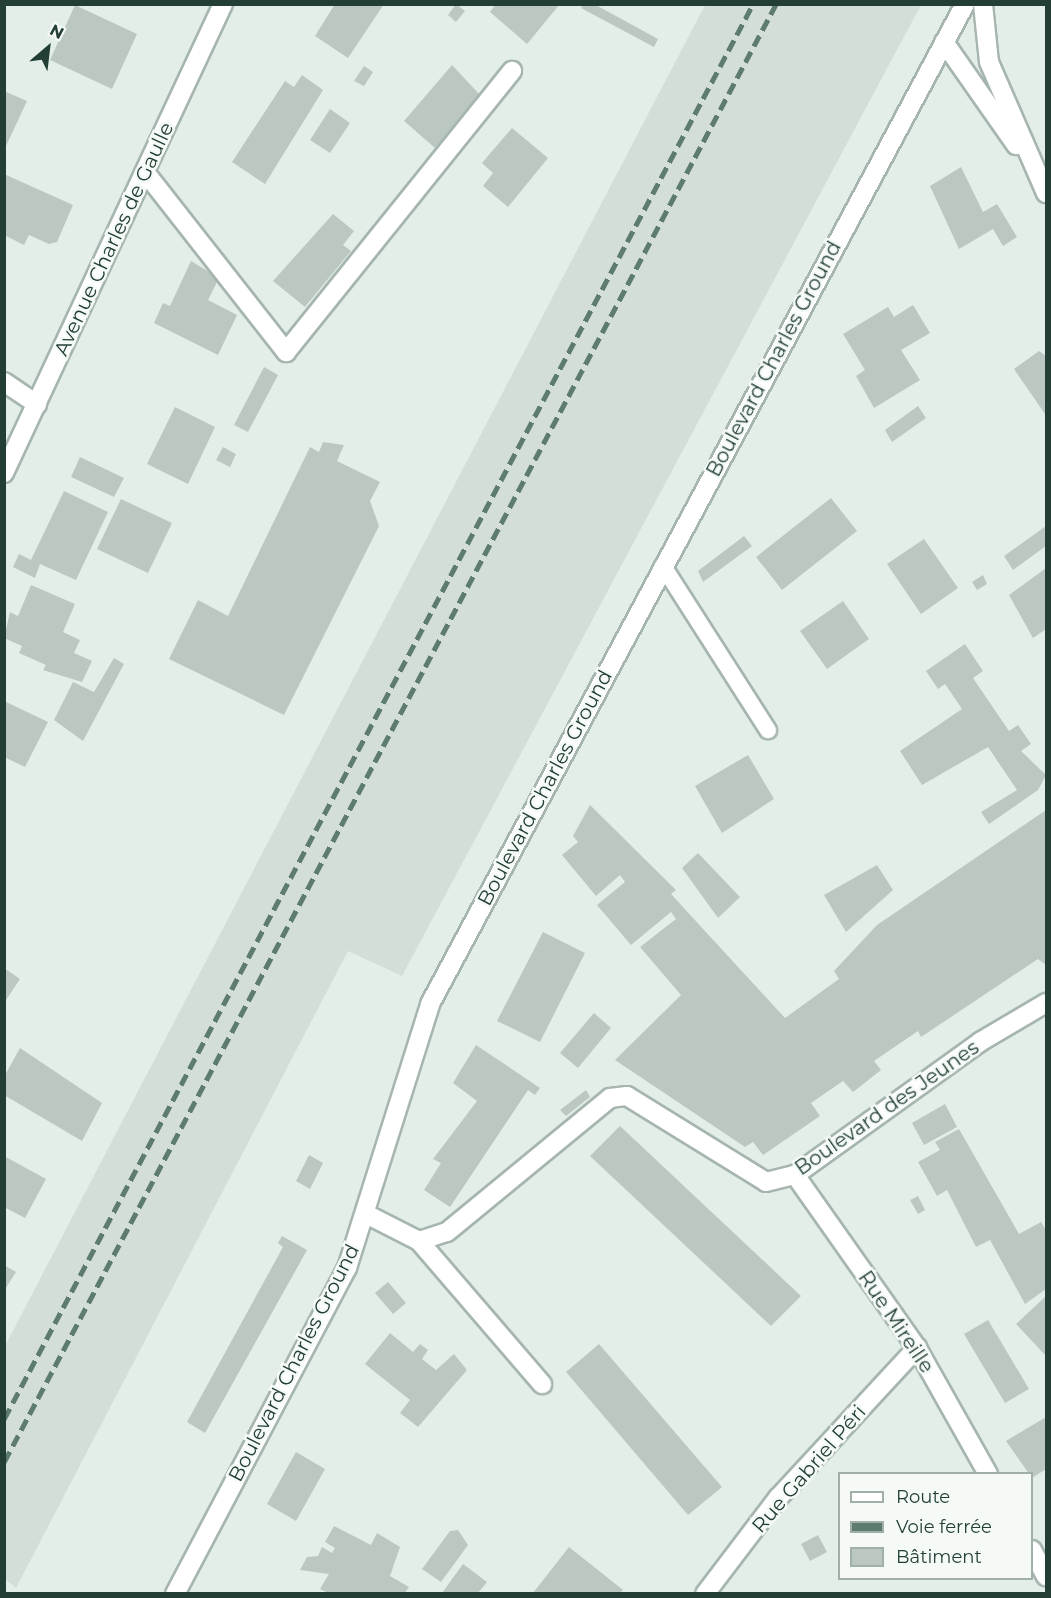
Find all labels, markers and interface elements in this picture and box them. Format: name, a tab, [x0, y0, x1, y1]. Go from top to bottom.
north arrow	[18, 18, 78, 78]
text: N	[47, 20, 67, 43]
street label: Avenue Charles de Gaulle	[49, 118, 179, 360]
street label: Boulevard Charles Ground	[702, 237, 846, 481]
street label: Boulevard Charles Ground	[473, 666, 617, 910]
street label: Boulevard des Jeunes	[791, 1035, 983, 1181]
street label: Boulevard Charles Ground	[224, 1240, 364, 1486]
street label: Rue Mireille	[853, 1266, 939, 1378]
street label: Rue Gabriel Péri	[747, 1400, 871, 1538]
legend	[838, 1472, 1033, 1580]
text: Route	[896, 1486, 950, 1508]
text: Voie ferrée	[896, 1516, 992, 1538]
text: Bâtiment	[896, 1546, 982, 1568]

